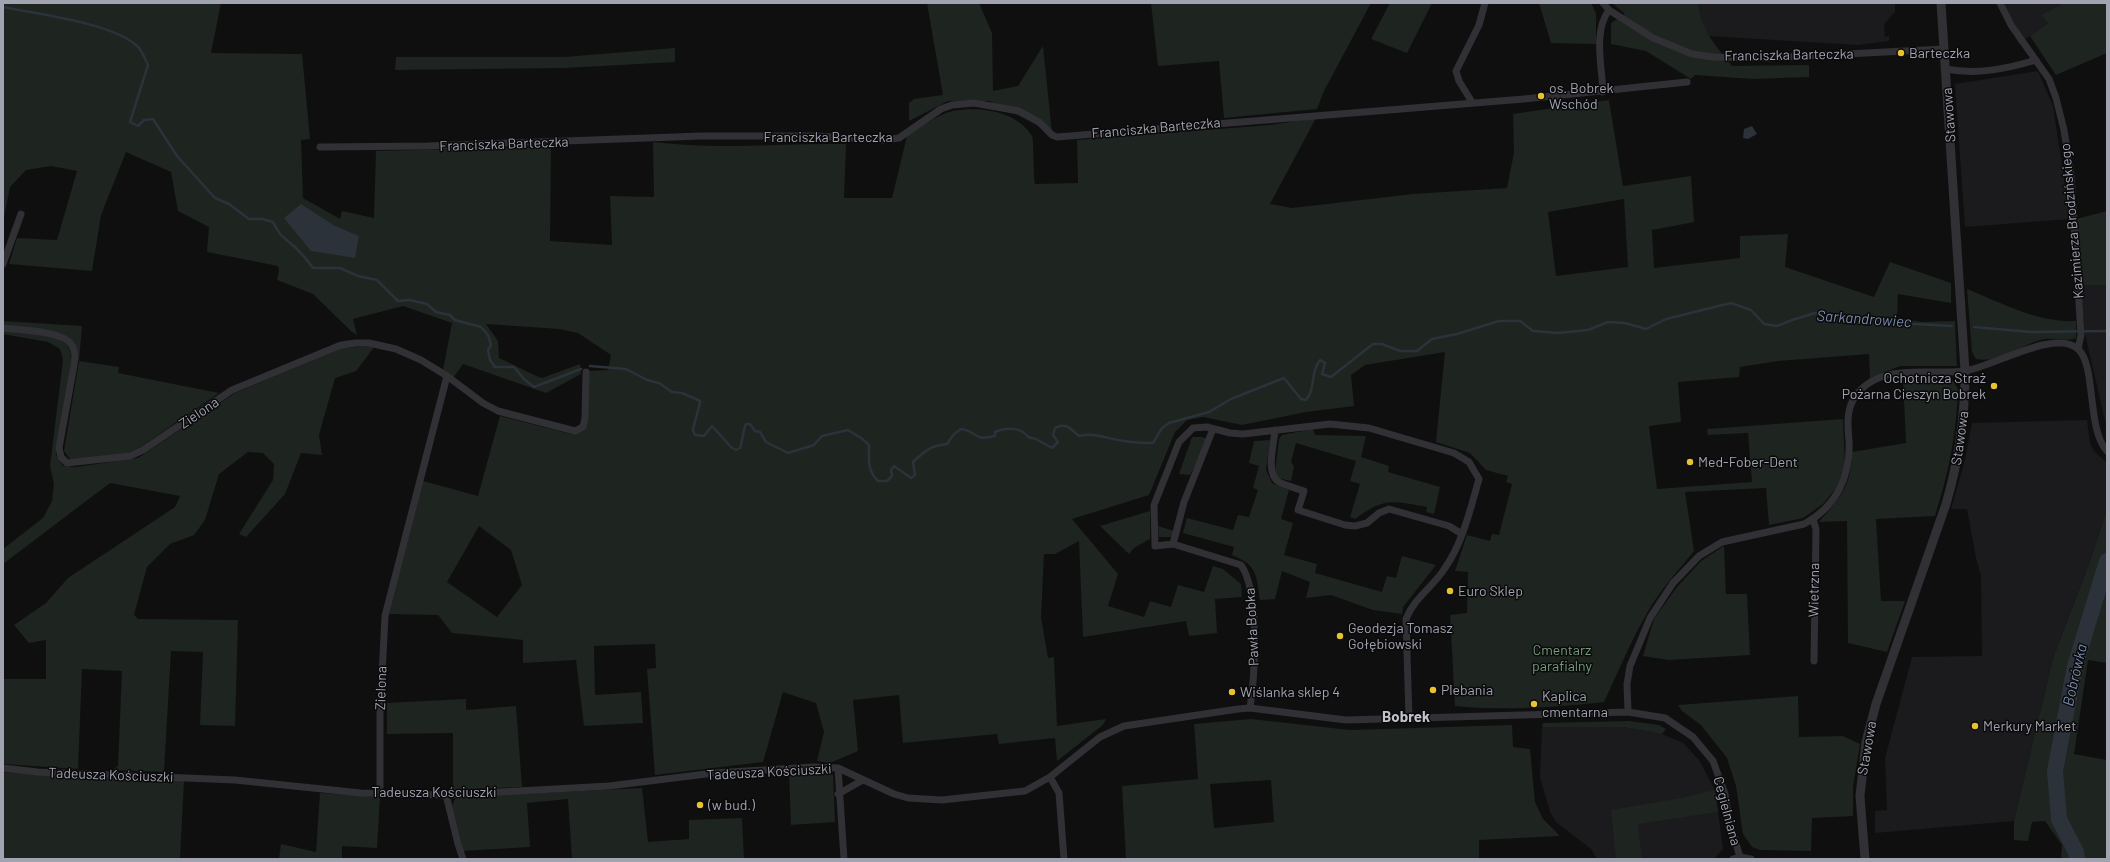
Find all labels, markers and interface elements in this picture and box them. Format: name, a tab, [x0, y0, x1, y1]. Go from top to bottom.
street label: Franciszka Barteczka	[1724, 45, 1854, 65]
place label: Barteczka	[1909, 45, 1970, 61]
marker: Barteczka	[1896, 48, 1906, 58]
place label: os. Bobrek Wschód	[1549, 80, 1614, 112]
street label: Stawowa	[1939, 87, 1959, 143]
marker: os. Bobrek Wschód	[1536, 91, 1546, 101]
street label: Franciszka Barteczka	[1091, 114, 1221, 142]
street label: Franciszka Barteczka	[763, 129, 893, 145]
street label: Franciszka Barteczka	[439, 133, 569, 155]
street label: Kazimierza Brodzińskiego	[2057, 143, 2087, 299]
water label: Sarkandrowiec	[1816, 307, 1912, 331]
place label: Ochotnicza Straż Pożarna Cieszyn Bobrek	[1842, 370, 1986, 402]
marker: Ochotnicza Straż Pożarna Cieszyn Bobrek	[1989, 381, 1999, 391]
street label: Zielona	[176, 394, 222, 432]
street label: Stawowa	[1948, 410, 1972, 466]
place label: Med-Fober-Dent	[1698, 454, 1798, 470]
marker: Med-Fober-Dent	[1685, 457, 1695, 467]
street label: Wietrzna	[1805, 563, 1823, 617]
place label: Euro Sklep	[1458, 583, 1523, 599]
marker: Euro Sklep	[1445, 586, 1455, 596]
street label: Pawła Bobka	[1242, 587, 1262, 667]
place label: Geodezja Tomasz Gołębiowski	[1348, 620, 1453, 652]
marker: Geodezja Tomasz Gołębiowski	[1335, 631, 1345, 641]
park label: Cmentarz parafialny	[1532, 642, 1592, 674]
water label: Bobrówka	[2059, 642, 2091, 708]
street label: Zielona	[372, 666, 390, 710]
place label: Plebania	[1441, 682, 1493, 698]
place label: Wiślanka sklep 4	[1240, 684, 1340, 700]
marker: Plebania	[1428, 685, 1438, 695]
marker: Wiślanka sklep 4	[1227, 687, 1237, 697]
place label: Kaplica cmentarna	[1542, 688, 1608, 720]
marker: Kaplica cmentarna	[1529, 699, 1539, 709]
district label: Bobrek	[1382, 708, 1430, 726]
place label: Merkury Market	[1983, 718, 2076, 734]
street label: Stawowa	[1854, 720, 1880, 776]
marker: Merkury Market	[1970, 721, 1980, 731]
street label: Tadeusza Kościuszki	[706, 760, 832, 784]
street label: Tadeusza Kościuszki	[48, 764, 174, 786]
street label: Cegielniana	[1710, 775, 1744, 847]
street label: Tadeusza Kościuszki	[371, 784, 497, 800]
place label: (w bud.)	[708, 797, 755, 813]
marker: (w bud.)	[695, 800, 705, 810]

